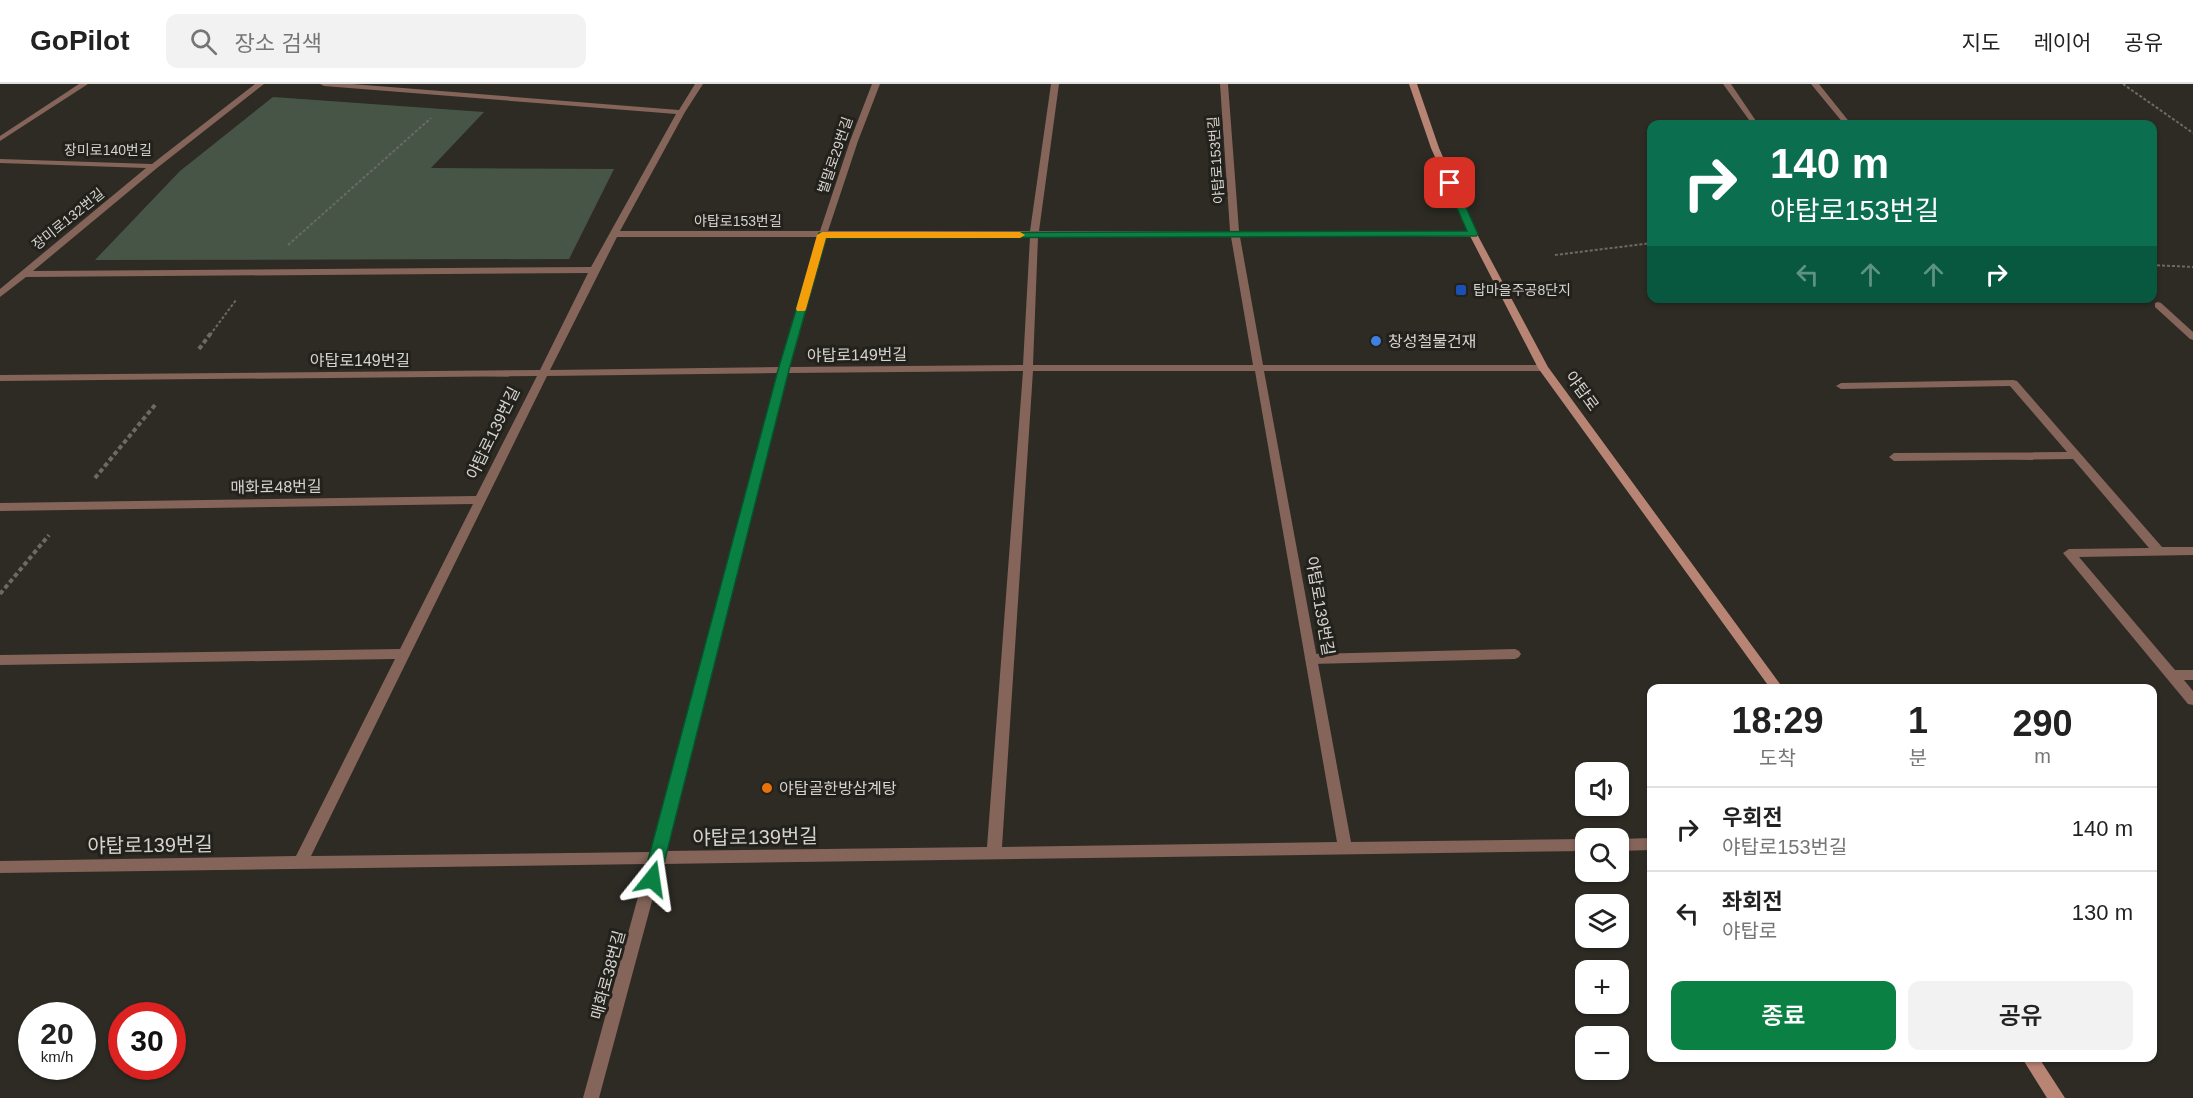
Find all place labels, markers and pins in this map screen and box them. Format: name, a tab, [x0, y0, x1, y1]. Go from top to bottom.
pin	[1424, 157, 1475, 208]
place label: 탑마을주공8단지	[1473, 282, 1571, 298]
marker: 탑마을주공8단지	[1454, 283, 1468, 297]
place label: 창성철물건재	[1388, 333, 1476, 350]
marker: 창성철물건재	[1369, 334, 1383, 348]
place label: 야탑골한방삼계탕	[779, 780, 897, 797]
marker: 야탑골한방삼계탕	[760, 781, 774, 795]

